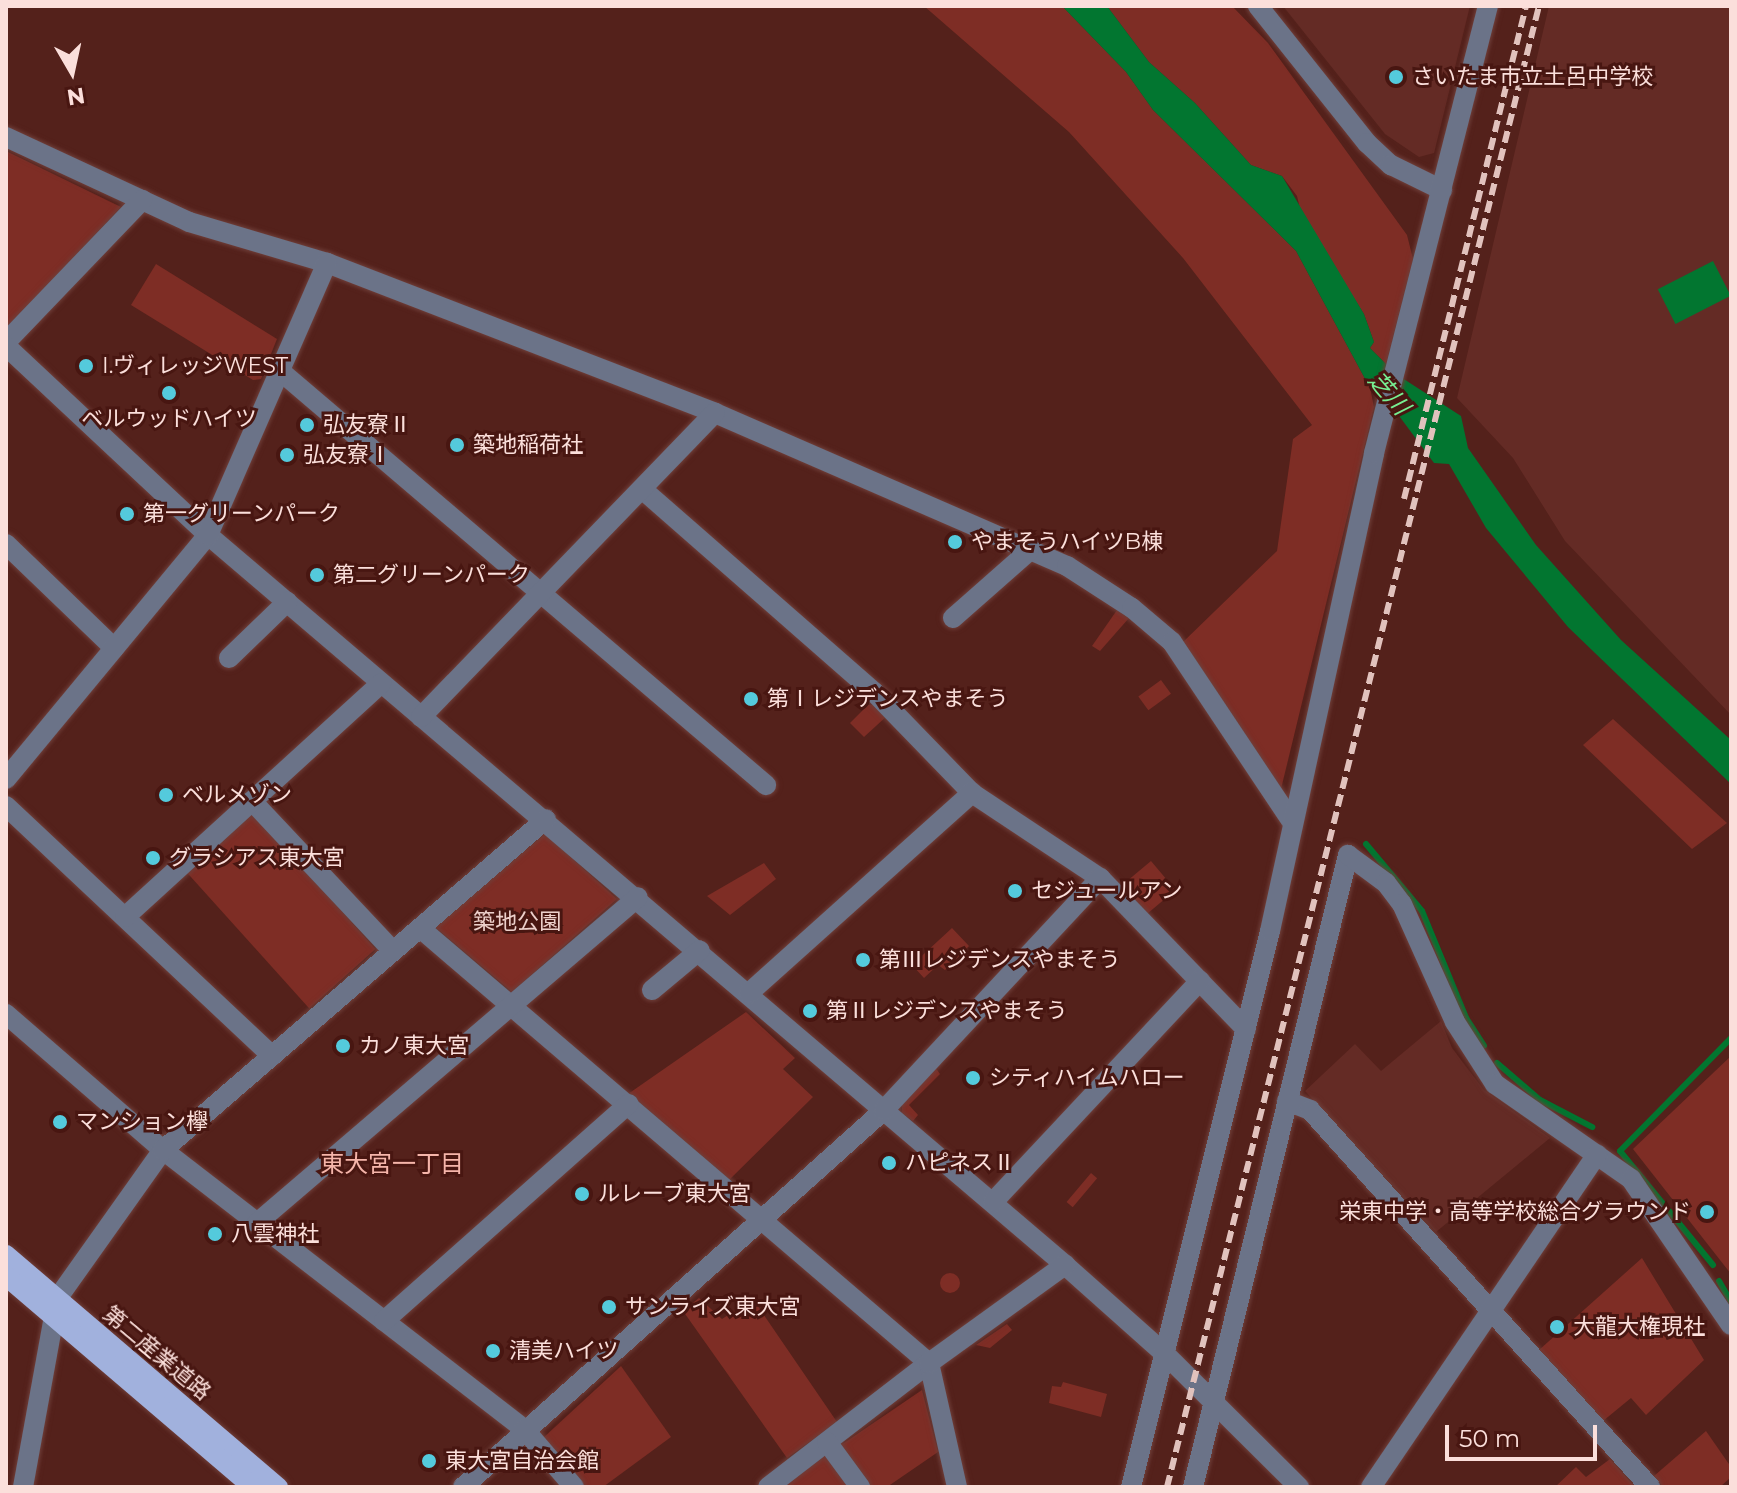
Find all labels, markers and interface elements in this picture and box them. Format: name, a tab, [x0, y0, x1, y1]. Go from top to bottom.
north arrow	[32, 32, 112, 112]
place label: さいたま市立土呂中学校	[1412, 64, 1654, 90]
marker: さいたま市立土呂中学校	[1387, 68, 1405, 86]
text: N	[65, 81, 87, 111]
place label: I.ヴィレッジWEST	[102, 353, 288, 379]
marker: I.ヴィレッジWEST	[77, 357, 95, 375]
water label: 芝川	[1362, 365, 1416, 421]
marker: ベルウッドハイツ	[160, 384, 178, 402]
place label: ベルウッドハイツ	[81, 406, 257, 432]
place label: 弘友寮Ⅱ	[323, 412, 411, 438]
marker: 弘友寮Ⅱ	[298, 416, 316, 434]
place label: 築地稲荷社	[473, 432, 583, 458]
marker: 築地稲荷社	[448, 436, 466, 454]
place label: 弘友寮Ⅰ	[303, 442, 391, 468]
marker: 弘友寮Ⅰ	[278, 446, 296, 464]
place label: 第一グリーンパーク	[143, 501, 341, 527]
marker: 第一グリーンパーク	[118, 505, 136, 523]
place label: やまそうハイツB棟	[971, 529, 1164, 555]
marker: やまそうハイツB棟	[946, 533, 964, 551]
place label: 第二グリーンパーク	[333, 562, 531, 588]
marker: 第二グリーンパーク	[308, 566, 326, 584]
place label: 第Ⅰレジデンスやまそう	[767, 686, 1009, 712]
marker: 第Ⅰレジデンスやまそう	[742, 690, 760, 708]
place label: ベルメゾン	[182, 782, 292, 808]
marker: ベルメゾン	[157, 786, 175, 804]
place label: グラシアス東大宮	[169, 845, 345, 871]
marker: グラシアス東大宮	[144, 849, 162, 867]
place label: セジュールアン	[1031, 878, 1185, 904]
marker: セジュールアン	[1006, 882, 1024, 900]
park label: 築地公園	[473, 909, 561, 935]
place label: 第Ⅲレジデンスやまそう	[879, 947, 1121, 973]
marker: 第Ⅲレジデンスやまそう	[854, 951, 872, 969]
place label: 第Ⅱレジデンスやまそう	[826, 998, 1068, 1024]
marker: 第Ⅱレジデンスやまそう	[801, 1002, 819, 1020]
place label: カノ東大宮	[359, 1033, 469, 1059]
marker: カノ東大宮	[334, 1037, 352, 1055]
place label: シティハイムハロー	[989, 1065, 1187, 1091]
marker: シティハイムハロー	[964, 1069, 982, 1087]
place label: マンション欅	[76, 1109, 208, 1135]
marker: マンション欅	[51, 1113, 69, 1131]
district label: 東大宮一丁目	[320, 1150, 464, 1178]
place label: ハピネスⅡ	[905, 1150, 1015, 1176]
marker: ハピネスⅡ	[880, 1154, 898, 1172]
place label: ルレーブ東大宮	[598, 1181, 752, 1207]
marker: ルレーブ東大宮	[573, 1185, 591, 1203]
place label: 栄東中学・高等学校総合グラウンド	[1339, 1199, 1691, 1225]
marker: 栄東中学・高等学校総合グラウンド	[1698, 1203, 1716, 1221]
place label: 八雲神社	[231, 1221, 319, 1247]
marker: 八雲神社	[206, 1225, 224, 1243]
place label: サンライズ東大宮	[625, 1294, 801, 1320]
marker: サンライズ東大宮	[600, 1298, 618, 1316]
street label: 第二産業道路	[98, 1300, 216, 1406]
place label: 大龍大権現社	[1573, 1314, 1705, 1340]
marker: 大龍大権現社	[1548, 1318, 1566, 1336]
place label: 清美ハイツ	[509, 1338, 619, 1364]
marker: 清美ハイツ	[484, 1342, 502, 1360]
scale bar	[1449, 1409, 1601, 1459]
text: 50 m	[1459, 1424, 1520, 1453]
place label: 東大宮自治会館	[445, 1448, 599, 1474]
marker: 東大宮自治会館	[420, 1452, 438, 1470]

